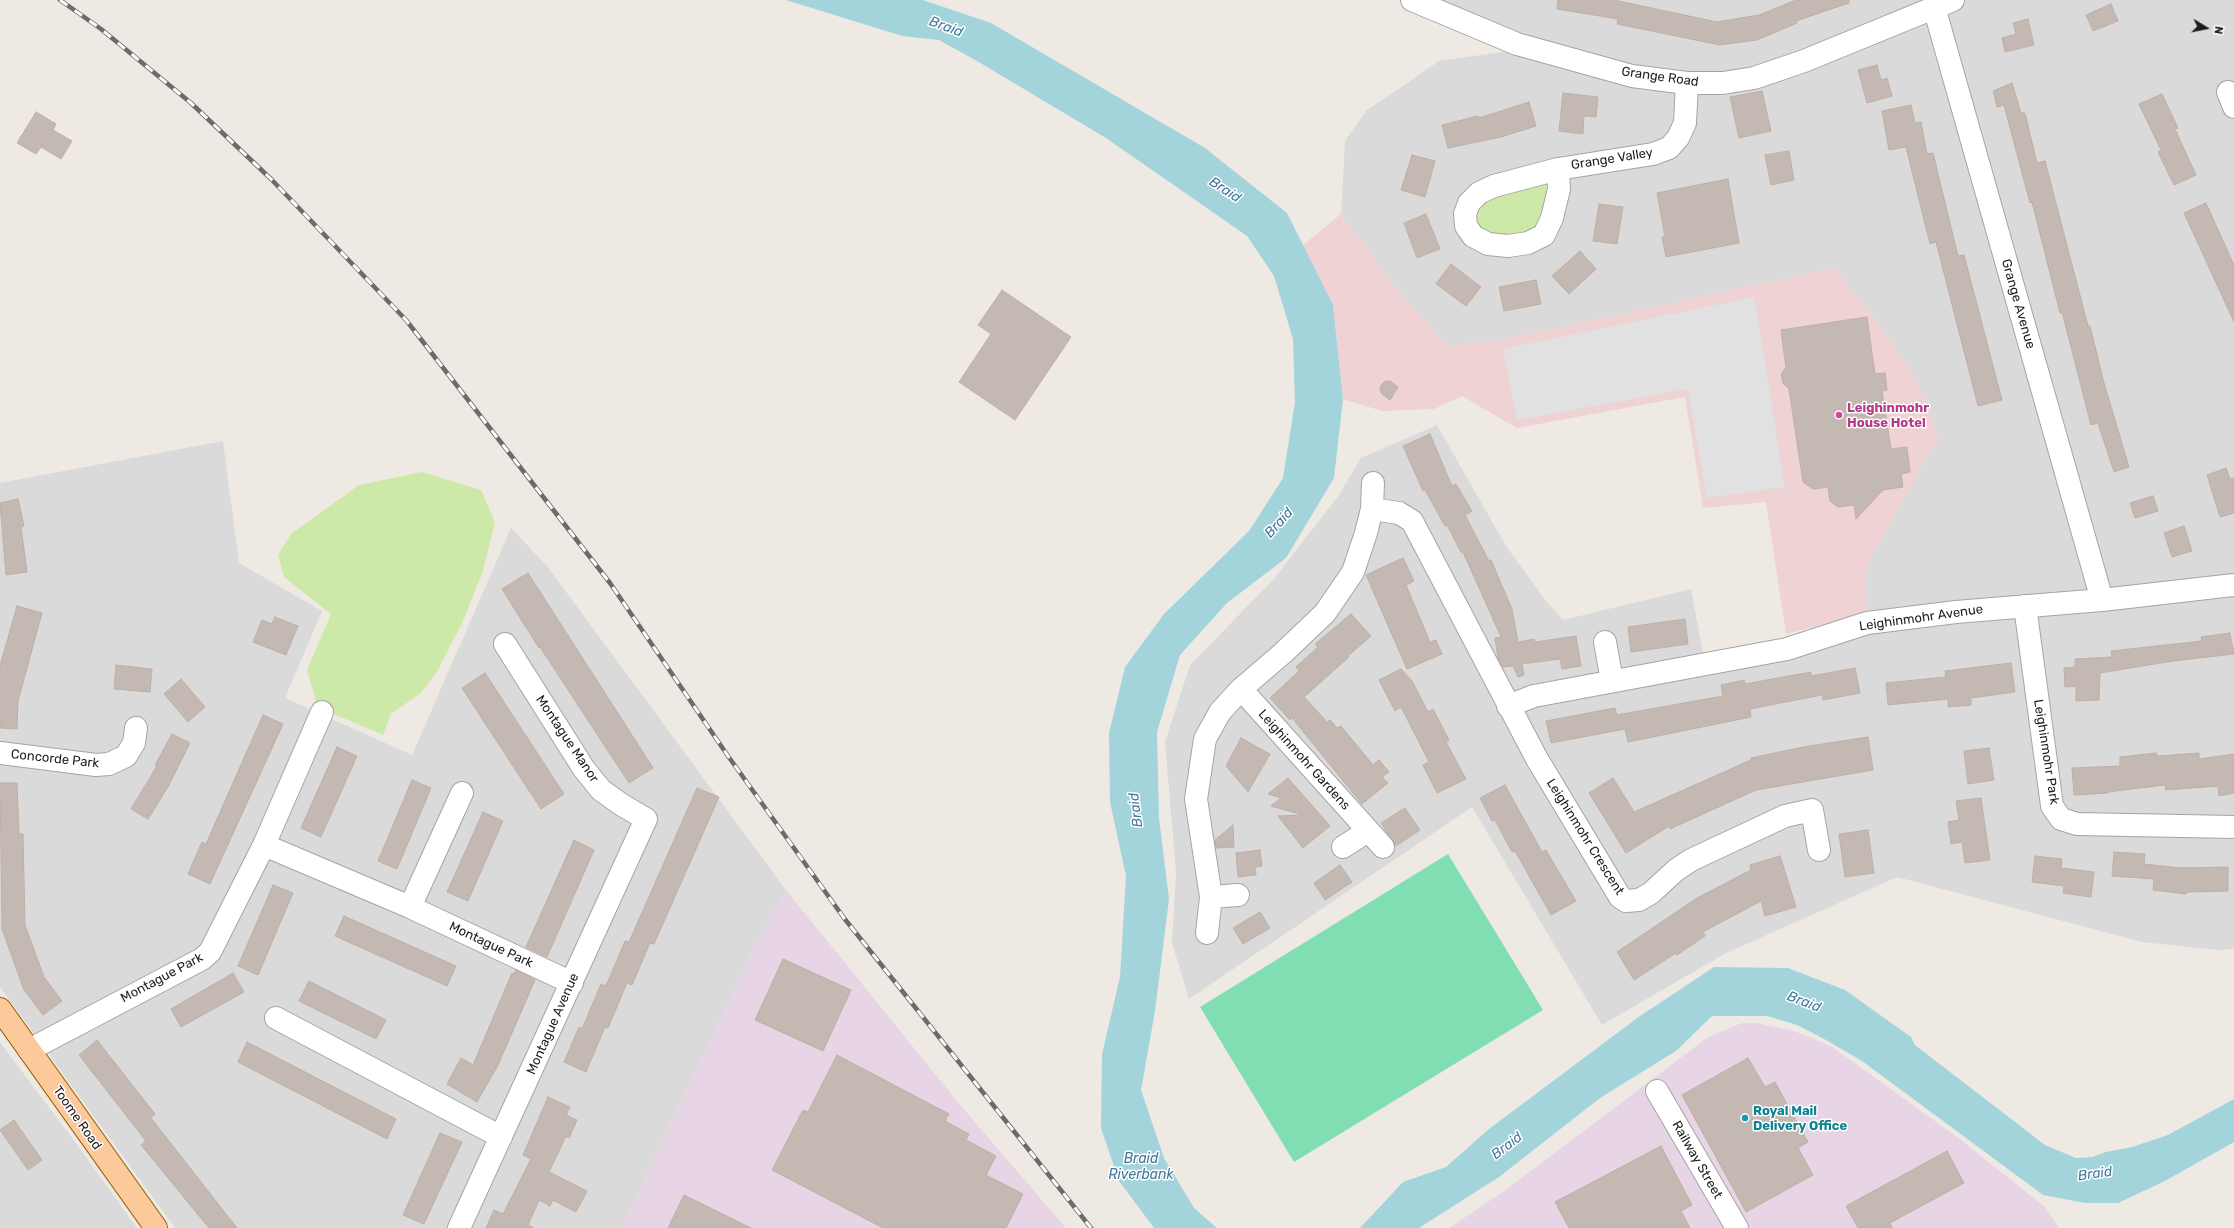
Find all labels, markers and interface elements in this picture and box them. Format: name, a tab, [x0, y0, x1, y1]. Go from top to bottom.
north arrow	[2186, 8, 2226, 48]
water label: Braid	[927, 13, 965, 41]
text: N	[2211, 25, 2225, 35]
street label: Grange Road	[1620, 64, 1700, 90]
street label: Grange Valley	[1570, 145, 1654, 173]
water label: Braid	[1206, 174, 1244, 206]
street label: Grange Avenue	[1998, 257, 2038, 351]
place label: Leighinmohr House Hotel	[1847, 400, 1929, 431]
marker: Leighinmohr House Hotel	[1834, 410, 1844, 420]
water label: Braid	[1261, 504, 1297, 542]
street label: Leighinmohr Avenue	[1858, 602, 1984, 634]
street label: Montague Manor	[532, 692, 602, 786]
street label: Leighinmohr Park	[2030, 698, 2062, 806]
street label: Leighinmohr Gardens	[1255, 707, 1353, 813]
street label: Concorde Park	[10, 747, 100, 771]
street label: Leighinmohr Crescent	[1543, 776, 1627, 898]
water label: Braid	[1126, 792, 1146, 828]
street label: Montague Park	[447, 919, 535, 971]
street label: Montague Park	[118, 950, 206, 1006]
street label: Montague Avenue	[524, 971, 582, 1077]
water label: Braid	[1785, 988, 1823, 1016]
street label: Toome Road	[49, 1083, 105, 1153]
place label: Royal Mail Delivery Office	[1753, 1103, 1847, 1134]
marker: Royal Mail Delivery Office	[1740, 1113, 1750, 1123]
street label: Railway Street	[1668, 1118, 1726, 1202]
water label: Braid	[1488, 1129, 1526, 1163]
water label: Braid Riverbank	[1108, 1151, 1174, 1184]
water label: Braid	[2077, 1163, 2113, 1185]

